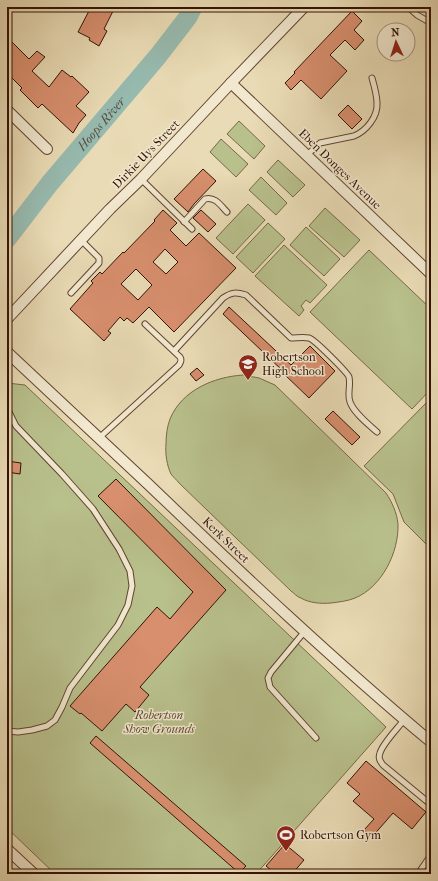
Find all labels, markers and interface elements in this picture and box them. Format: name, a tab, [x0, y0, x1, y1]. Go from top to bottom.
north arrow	[376, 22, 416, 62]
text: N	[391, 26, 401, 39]
water label: Hoops River	[73, 93, 129, 154]
street label: Dirkie Uys Street	[110, 116, 183, 191]
street label: Eben Donges Avenue	[296, 126, 384, 212]
place label: Robertson High School	[262, 350, 325, 378]
school or university icon: Robertson High School	[237, 353, 259, 381]
street label: Kerk Street	[200, 514, 253, 566]
park label: Robertson Show Grounds	[123, 708, 195, 736]
sports icon: Robertson Gym	[275, 824, 297, 852]
place label: Robertson Gym	[300, 828, 381, 842]

